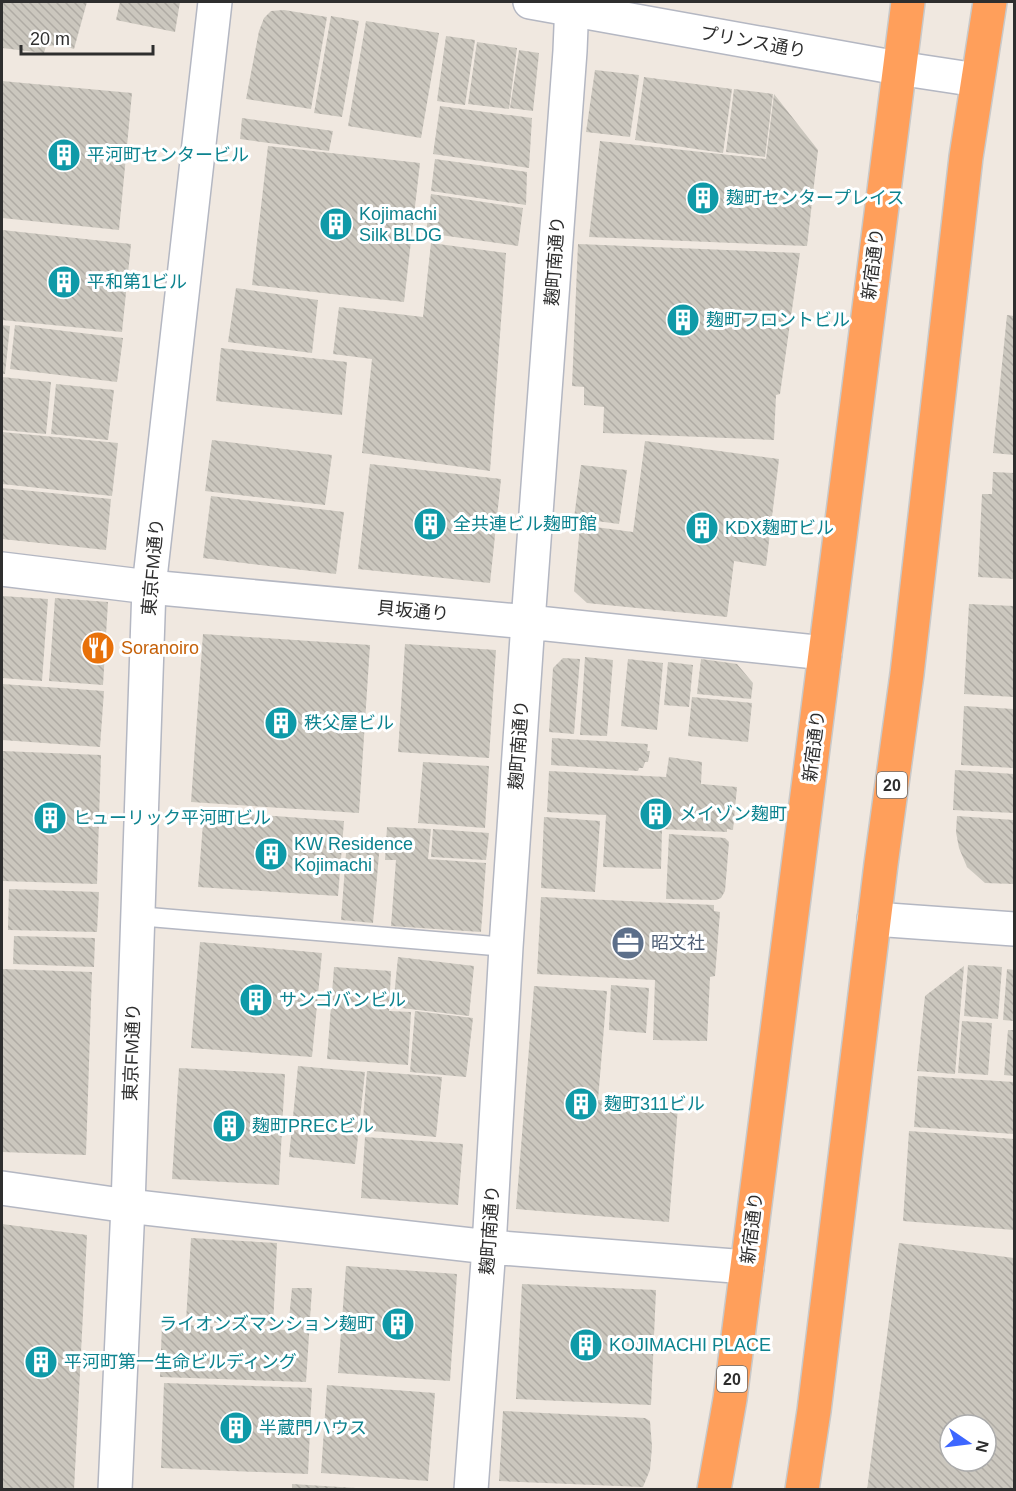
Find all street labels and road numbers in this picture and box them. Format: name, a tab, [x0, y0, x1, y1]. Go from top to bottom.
street label: プリンス通り	[698, 23, 808, 61]
street label: 麹町南通り	[542, 215, 568, 307]
street label: 新宿通り	[859, 227, 887, 301]
street label: 東京FM通り	[139, 517, 167, 617]
street label: 貝坂通り	[376, 598, 450, 624]
street label: 麹町南通り	[506, 699, 532, 791]
street label: 新宿通り	[800, 709, 828, 783]
road number: 20	[877, 772, 907, 798]
street label: 東京FM通り	[120, 1003, 144, 1101]
street label: 麹町南通り	[477, 1184, 503, 1276]
street label: 新宿通り	[738, 1191, 766, 1265]
road number: 20	[717, 1366, 747, 1392]

